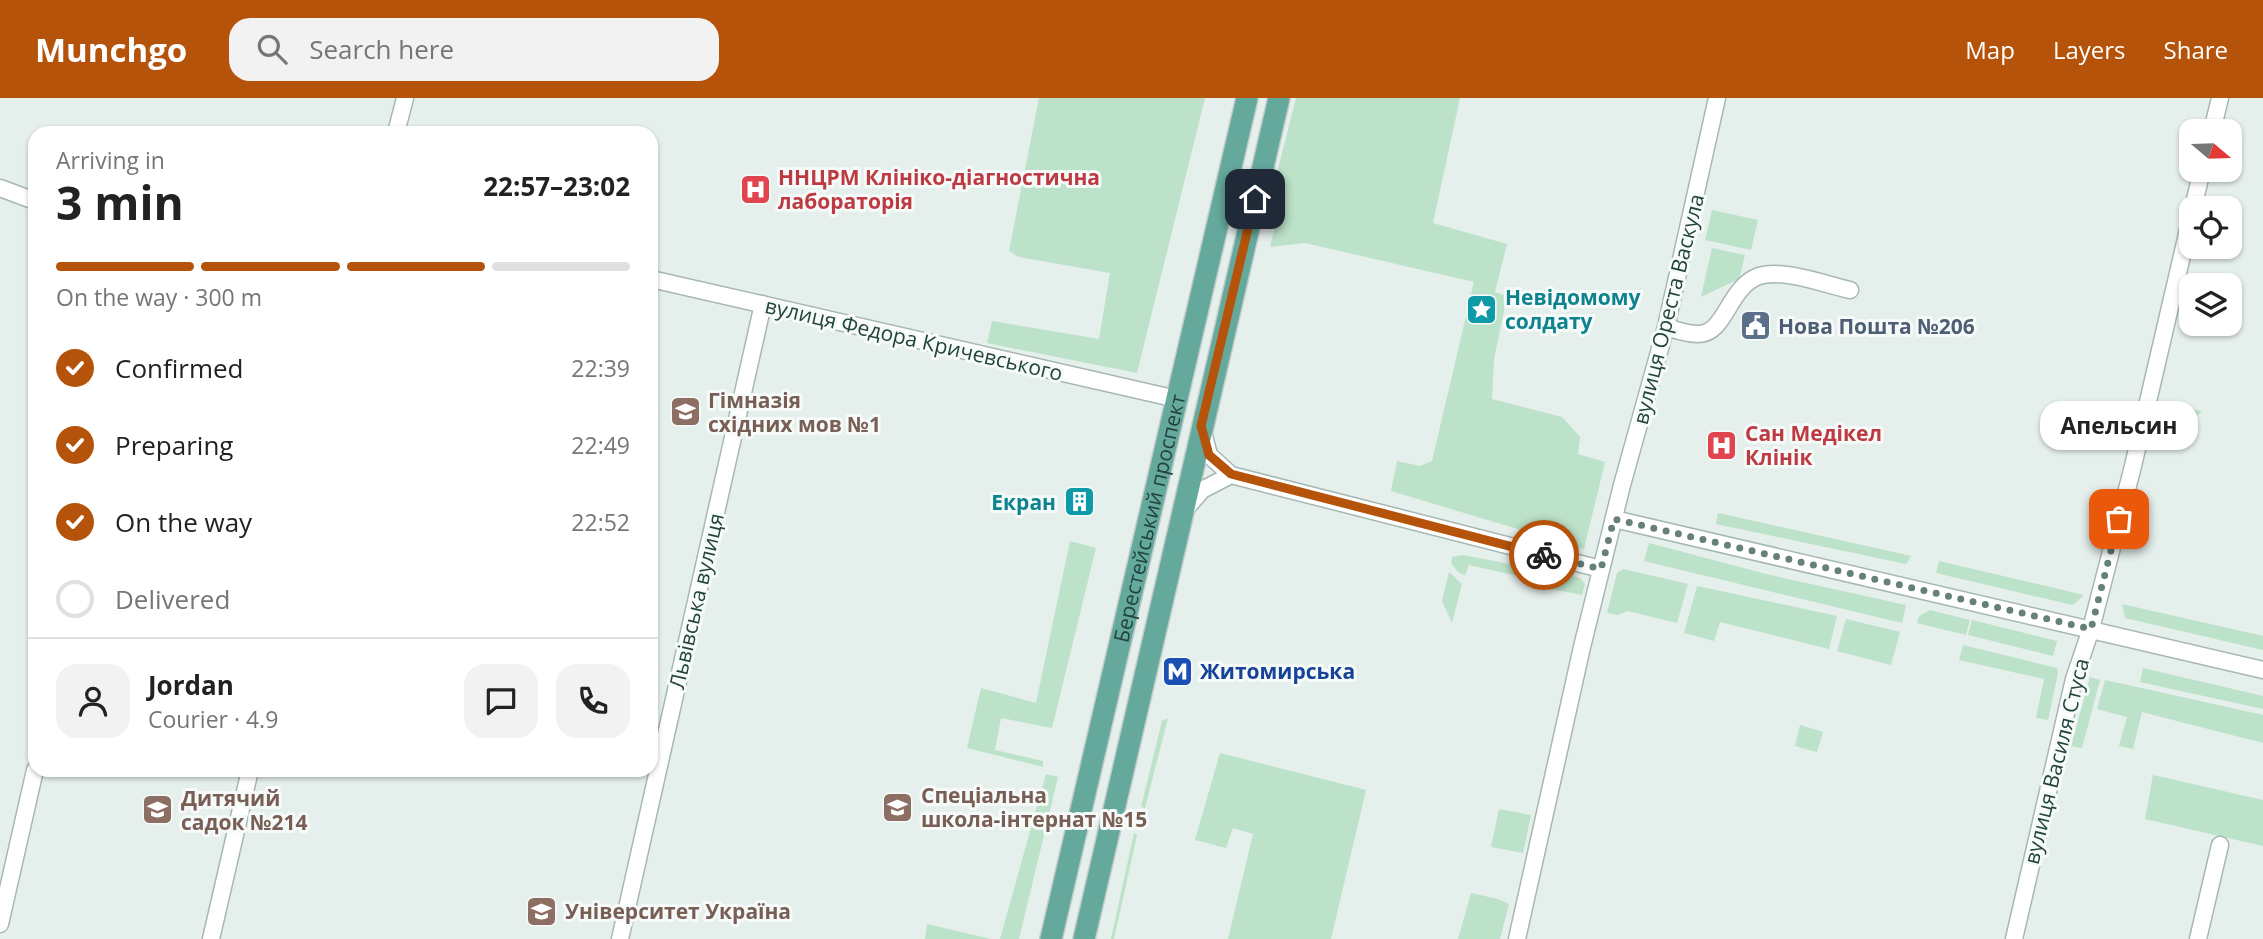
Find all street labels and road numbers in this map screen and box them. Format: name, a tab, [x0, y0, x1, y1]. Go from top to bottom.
street label: вулиця Ореста Васкула	[1626, 191, 1710, 427]
street label: вулиця Федора Кричевського	[762, 291, 1066, 387]
street label: Берестейський проспект	[1107, 391, 1192, 645]
street label: Львівська вулиця	[662, 510, 730, 692]
street label: вулиця Василя Стуса	[2017, 655, 2095, 867]

